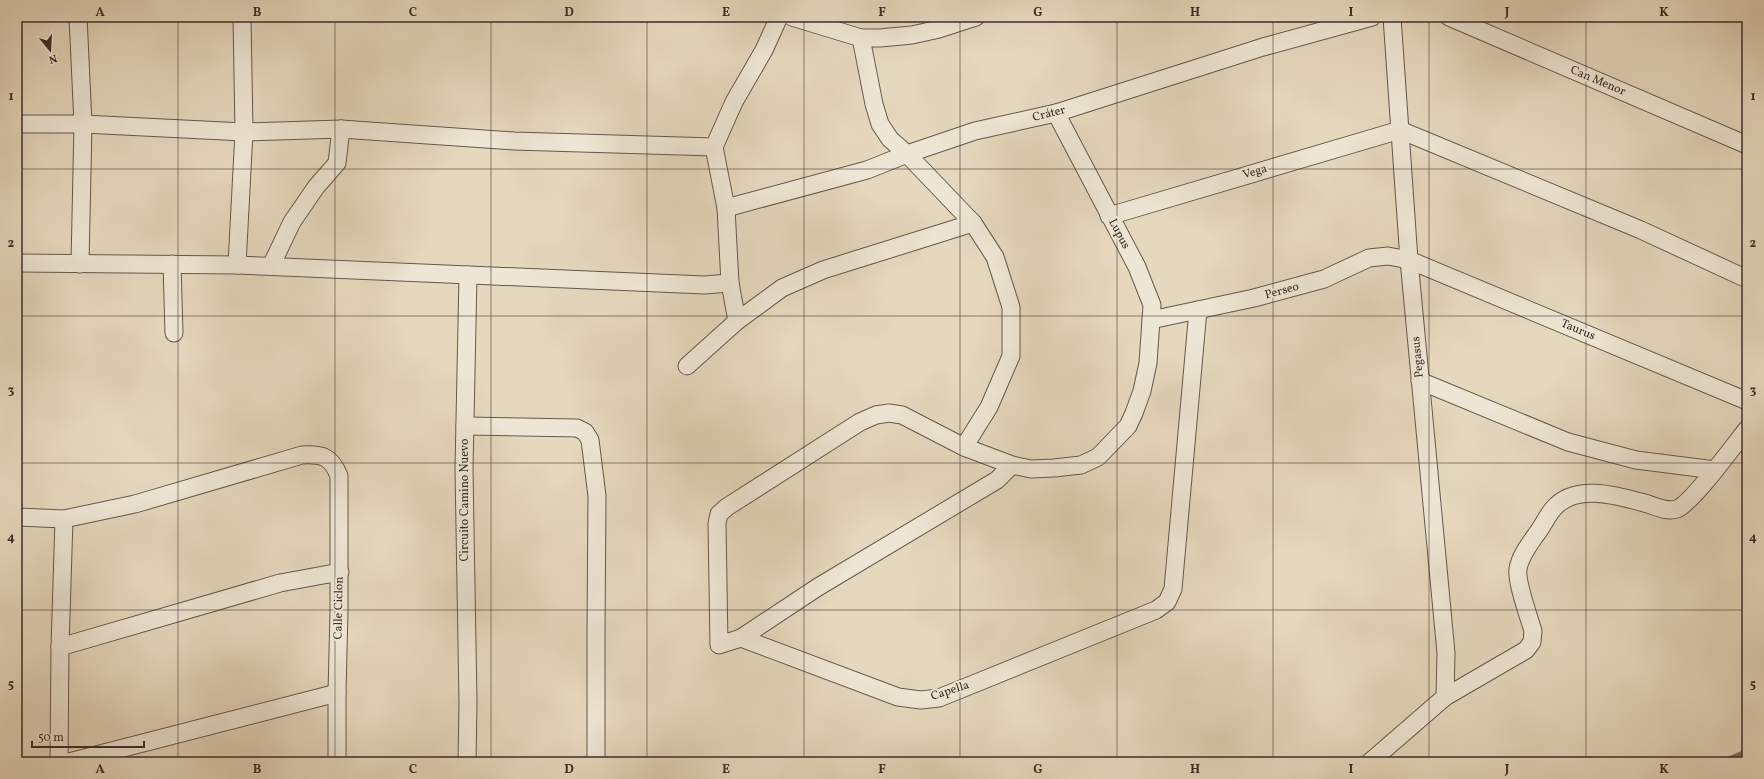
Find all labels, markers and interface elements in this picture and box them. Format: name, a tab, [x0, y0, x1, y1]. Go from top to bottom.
text: A	[95, 4, 105, 22]
text: B	[253, 4, 262, 22]
text: C	[409, 4, 417, 22]
text: D	[564, 4, 574, 22]
text: E	[722, 4, 730, 22]
text: F	[878, 4, 886, 22]
text: G	[1033, 4, 1043, 22]
text: H	[1190, 4, 1200, 22]
text: I	[1349, 4, 1354, 22]
text: J	[1504, 4, 1510, 22]
text: K	[1659, 4, 1669, 22]
north arrow	[30, 30, 70, 70]
text: N	[47, 50, 59, 66]
street label: Can Menor	[1568, 62, 1628, 100]
text: 1	[8, 88, 14, 106]
text: 1	[1750, 88, 1756, 106]
street label: Cráter	[1031, 102, 1067, 126]
street label: Vega	[1241, 161, 1269, 183]
street label: Lupus	[1104, 216, 1134, 252]
text: 2	[8, 235, 15, 253]
text: 2	[1750, 235, 1757, 253]
street label: Perseo	[1263, 279, 1301, 303]
street label: Taurus	[1558, 316, 1598, 344]
street label: Pegasus	[1408, 336, 1428, 378]
text: 3	[8, 382, 15, 400]
text: 3	[1750, 382, 1757, 400]
street label: Circuito Camino Nuevo	[457, 439, 473, 561]
text: 4	[7, 529, 15, 547]
text: 4	[1749, 529, 1757, 547]
street label: Calle Ciclon	[330, 576, 348, 640]
text: 5	[8, 676, 14, 694]
text: 5	[1750, 676, 1756, 694]
street label: Capella	[929, 677, 971, 705]
scale bar	[32, 723, 144, 749]
text: 50 m	[38, 730, 64, 746]
text: A	[95, 761, 105, 779]
text: B	[253, 761, 262, 779]
text: C	[409, 761, 417, 779]
text: D	[564, 761, 574, 779]
text: E	[722, 761, 730, 779]
text: F	[878, 761, 886, 779]
text: G	[1033, 761, 1043, 779]
text: H	[1190, 761, 1200, 779]
text: I	[1349, 761, 1354, 779]
text: J	[1504, 761, 1510, 779]
text: K	[1659, 761, 1669, 779]

